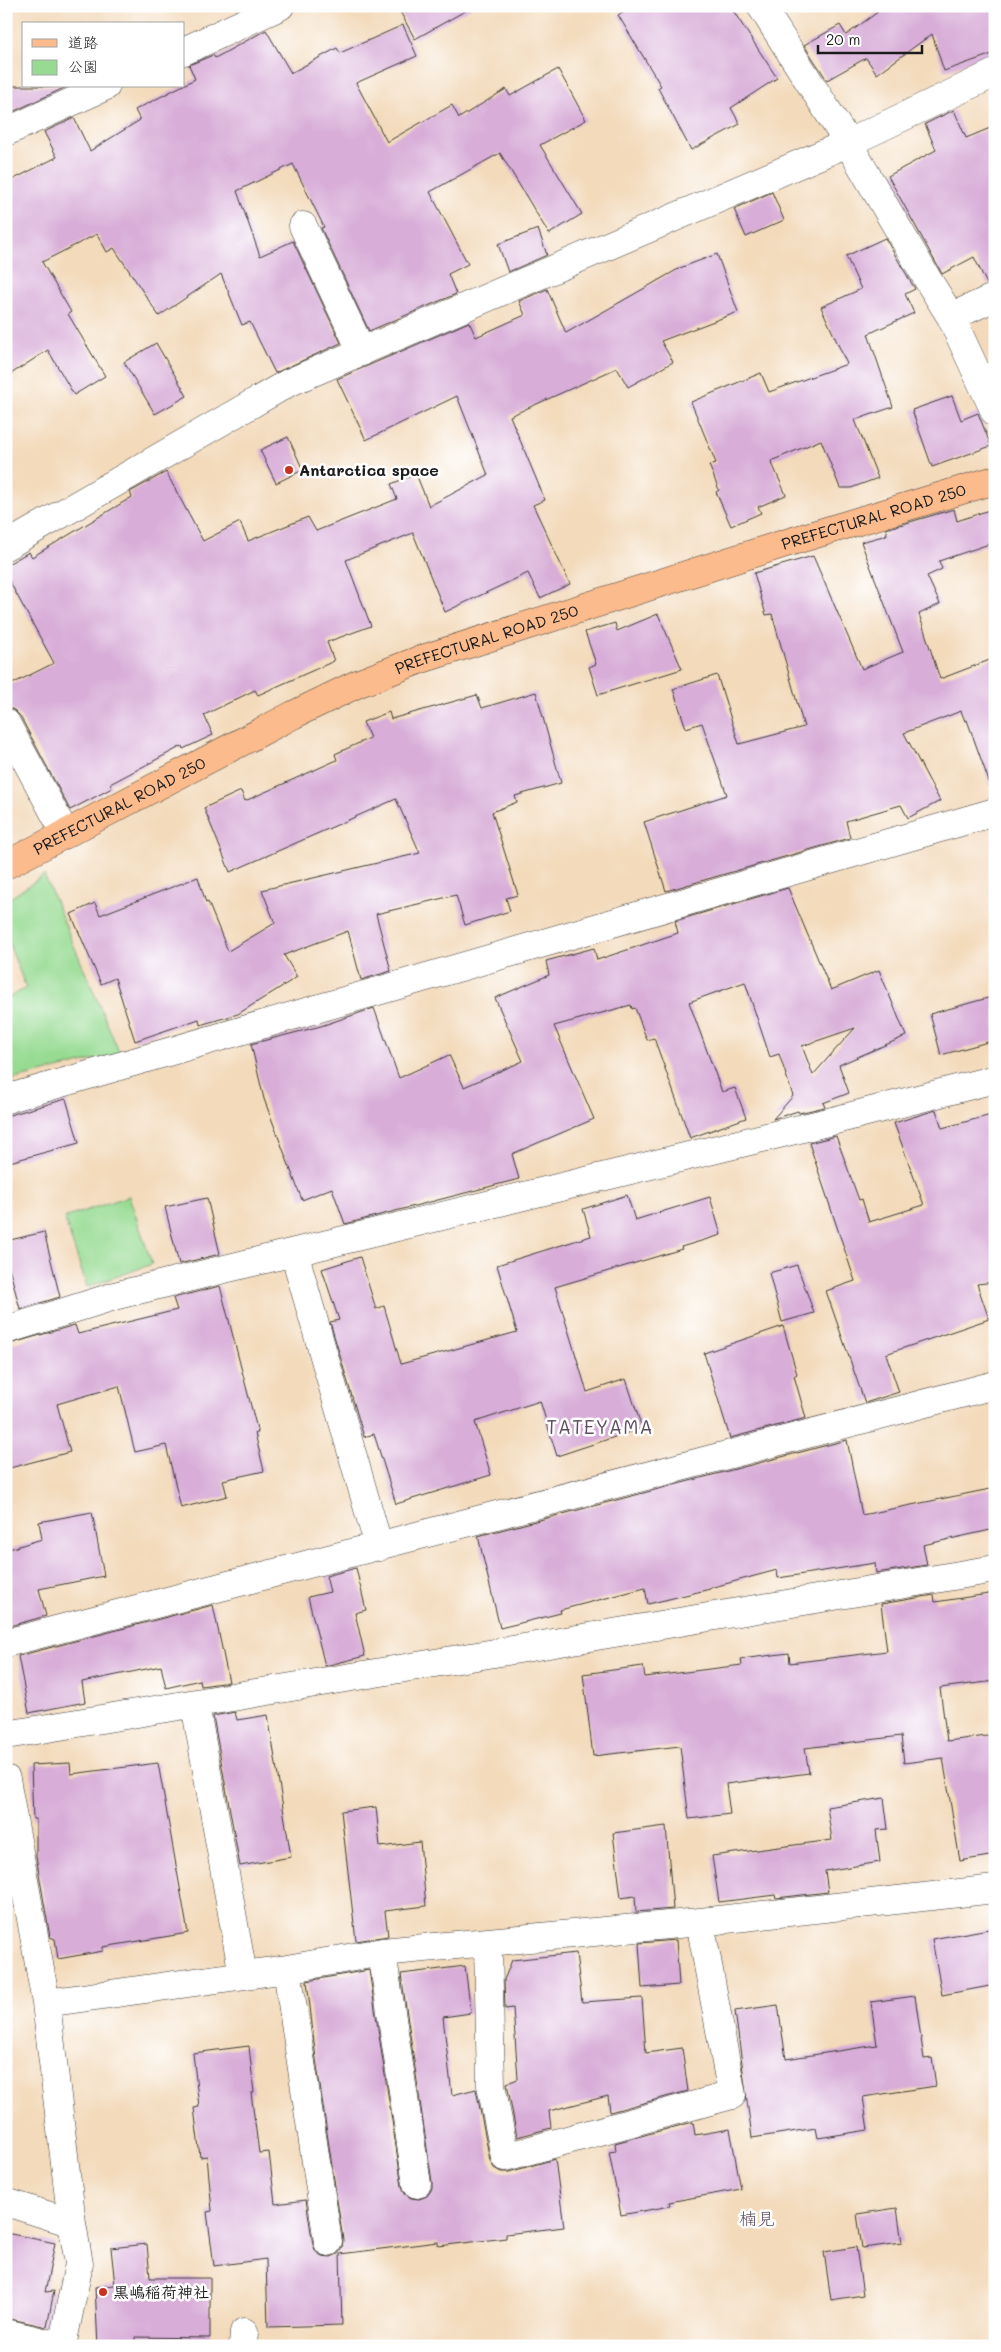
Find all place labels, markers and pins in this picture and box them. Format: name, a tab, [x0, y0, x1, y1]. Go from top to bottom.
place label: Antarctica space	[299, 459, 439, 480]
marker: Antarctica space	[283, 464, 295, 476]
place label: 黒嶋稲荷神社	[113, 2281, 209, 2302]
marker: 黒嶋稲荷神社	[97, 2286, 109, 2298]

